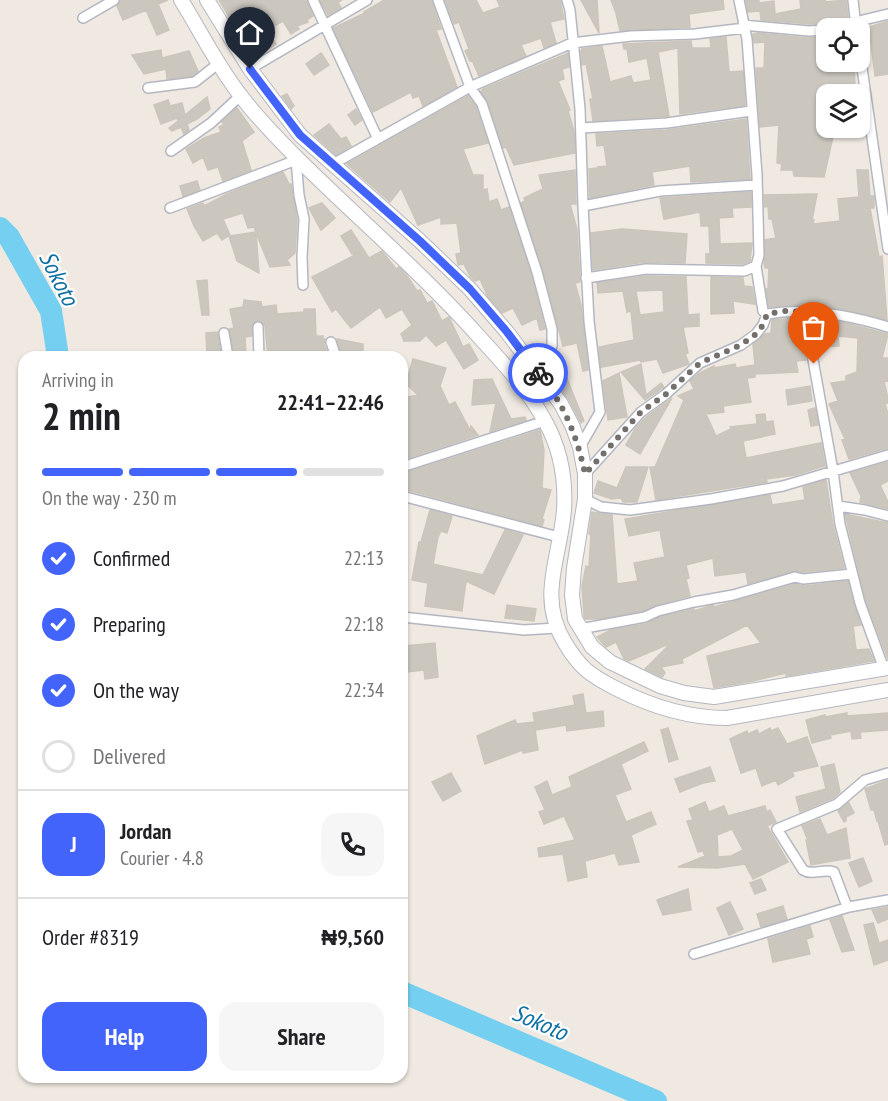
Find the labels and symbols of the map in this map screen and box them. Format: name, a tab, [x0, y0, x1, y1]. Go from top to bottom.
pin	[224, 7, 275, 69]
water label: Sokoto	[32, 246, 86, 312]
pin	[788, 302, 839, 364]
courier	[508, 343, 568, 403]
water label: Sokoto	[508, 997, 574, 1048]

